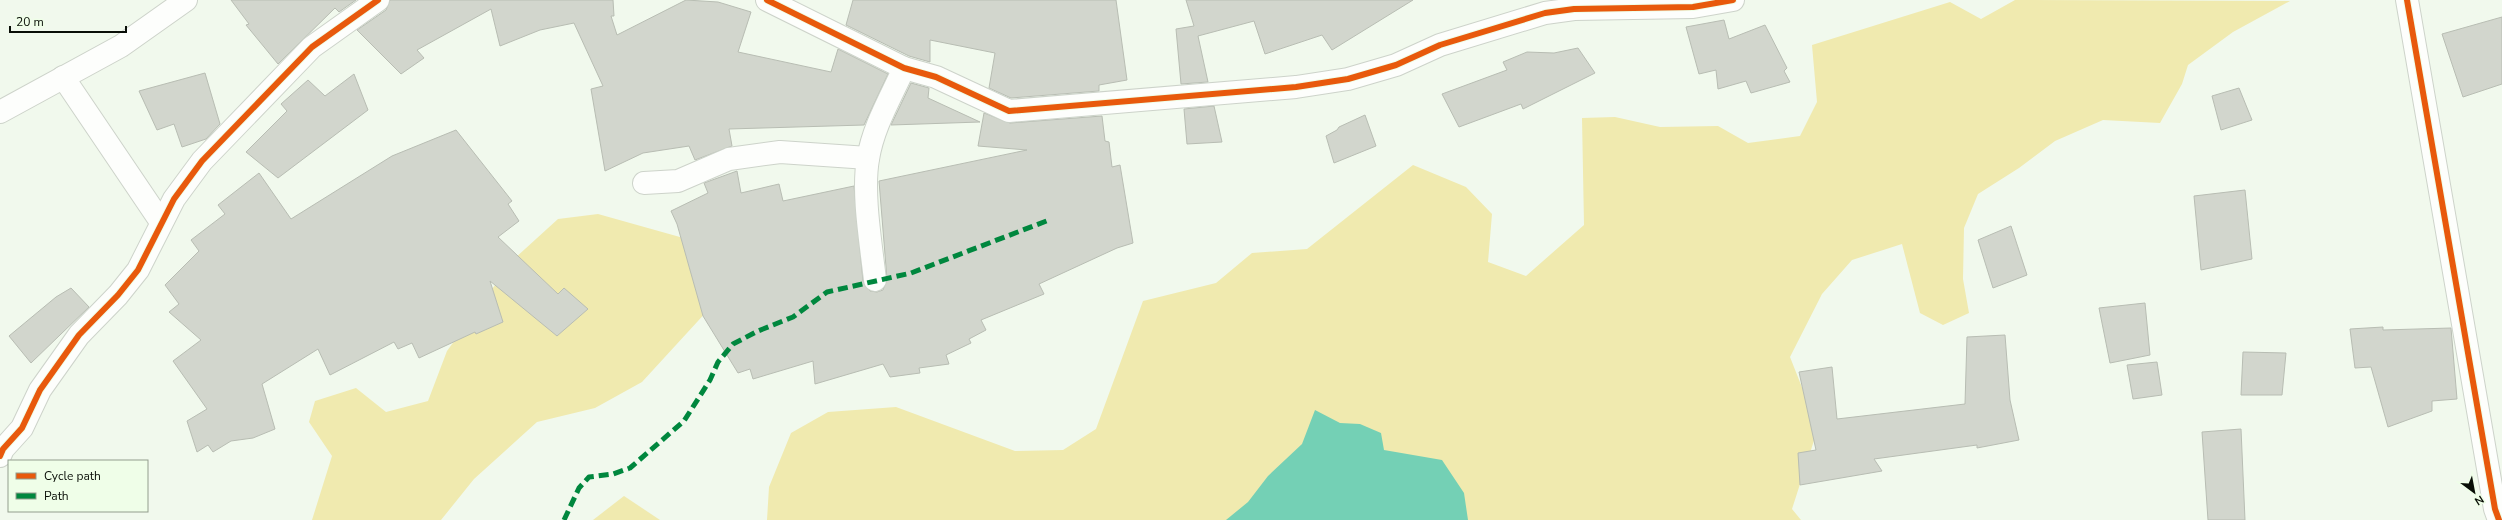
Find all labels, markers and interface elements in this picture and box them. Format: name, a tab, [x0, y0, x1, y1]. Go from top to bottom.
scale bar	[10, 8, 126, 34]
text: 20 m	[16, 14, 44, 30]
legend	[8, 460, 148, 512]
text: Cycle path	[44, 468, 101, 484]
north arrow	[2454, 472, 2494, 512]
text: Path	[44, 488, 69, 504]
text: N	[2472, 492, 2487, 509]

